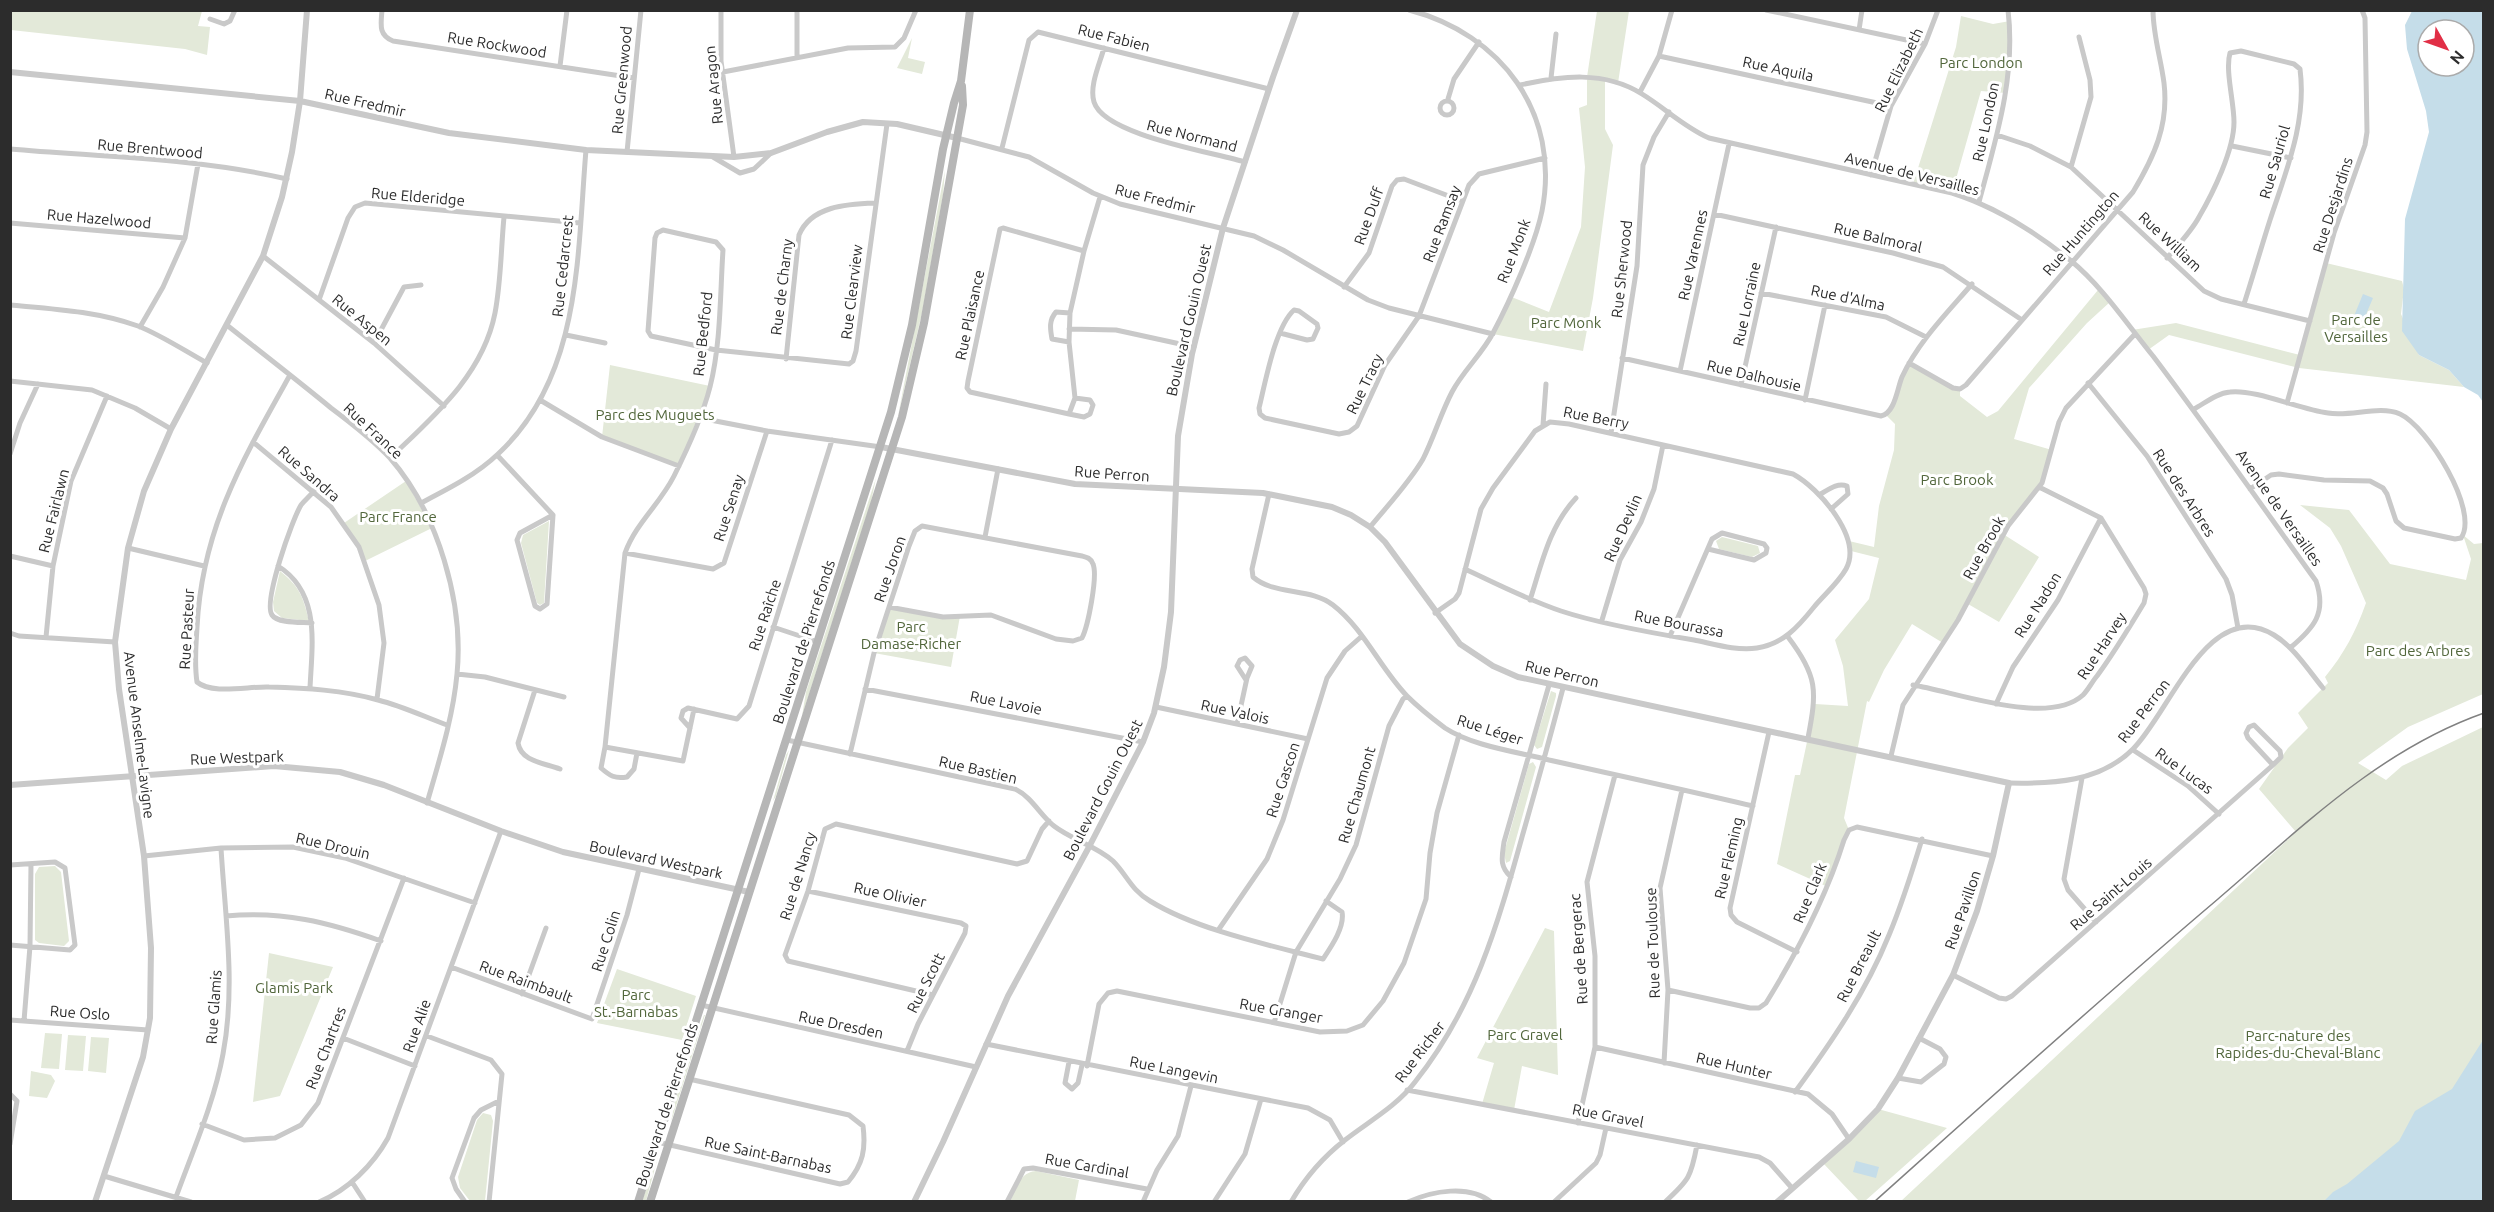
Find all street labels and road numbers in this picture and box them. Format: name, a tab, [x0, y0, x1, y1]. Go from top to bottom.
street label: Rue Fabien	[1076, 20, 1152, 55]
street label: Rue Greenwood	[608, 25, 635, 135]
street label: Rue Elizabeth	[1871, 25, 1926, 115]
street label: Rue Rockwood	[446, 28, 548, 61]
street label: Rue Aragon	[701, 45, 726, 125]
street label: Rue Aquila	[1741, 53, 1815, 84]
street label: Rue London	[1969, 81, 2002, 163]
street label: Rue Fredmir	[323, 85, 407, 120]
street label: Rue Normand	[1145, 116, 1239, 155]
street label: Rue Sauriol	[2256, 123, 2293, 201]
street label: Rue Brentwood	[97, 135, 203, 162]
street label: Avenue de Versailles	[1843, 149, 1981, 198]
street label: Rue Desjardins	[2309, 155, 2356, 255]
street label: Rue Fredmir	[1113, 180, 1197, 217]
street label: Rue Ramsay	[1419, 183, 1464, 265]
street label: Rue Elderidge	[370, 184, 466, 209]
street label: Rue Duff	[1350, 184, 1387, 247]
street label: Rue Huntington	[2039, 187, 2122, 279]
street label: Rue Hazelwood	[46, 205, 152, 232]
street label: Rue Varennes	[1675, 208, 1710, 302]
street label: Rue William	[2135, 208, 2205, 275]
street label: Rue Cedarcrest	[549, 214, 576, 318]
street label: Rue Monk	[1493, 216, 1534, 285]
street label: Rue Sherwood	[1608, 219, 1635, 319]
street label: Rue Balmoral	[1832, 219, 1924, 256]
street label: Rue de Charny	[767, 238, 796, 336]
street label: Boulevard Gouin Ouest	[1163, 242, 1214, 398]
street label: Rue Clearview	[837, 243, 866, 340]
street label: Rue Lorraine	[1729, 260, 1764, 348]
street label: Rue Plaisance	[952, 268, 987, 362]
street label: Rue d'Alma	[1809, 281, 1887, 314]
street label: Rue Aspen	[329, 290, 396, 349]
street label: Rue Bedford	[690, 291, 715, 377]
street label: Rue Tracy	[1343, 351, 1386, 417]
street label: Rue Dalhousie	[1705, 356, 1803, 395]
street label: Rue France	[340, 399, 406, 462]
street label: Rue Berry	[1562, 403, 1630, 432]
street label: Rue Sandra	[275, 442, 344, 505]
street label: Rue des Arbres	[2150, 446, 2219, 540]
street label: Avenue de Versailles	[2233, 446, 2326, 569]
street label: Rue Perron	[1074, 462, 1150, 485]
street label: Rue Fairlawn	[35, 467, 72, 555]
street label: Rue Senay	[710, 472, 747, 543]
street label: Rue Devlin	[1600, 491, 1645, 564]
street label: Rue Brook	[1959, 513, 2008, 582]
street label: Rue Joron	[870, 534, 909, 604]
street label: Boulevard de Pierrefonds	[769, 558, 838, 726]
street label: Rue Nadon	[2011, 569, 2064, 641]
street label: Rue Raîche	[745, 577, 784, 653]
street label: Rue Pasteur	[176, 588, 197, 670]
street label: Rue Bourassa	[1633, 607, 1725, 640]
street label: Rue Harvey	[2074, 609, 2130, 682]
street label: Avenue Anselme-Lavigne	[121, 650, 158, 820]
street label: Rue Perron	[1524, 657, 1601, 690]
street label: Rue Perron	[2114, 676, 2173, 746]
street label: Rue Lavoie	[969, 687, 1044, 718]
street label: Rue Valois	[1199, 696, 1271, 727]
street label: Rue Léger	[1455, 711, 1525, 748]
street label: Boulevard Gouin Ouest	[1060, 716, 1146, 863]
street label: Rue Gascon	[1262, 740, 1303, 820]
street label: Rue Chaumont	[1335, 744, 1378, 845]
street label: Rue Lucas	[2152, 744, 2216, 797]
street label: Rue Westpark	[190, 747, 285, 768]
street label: Rue Bastien	[937, 752, 1019, 787]
street label: Rue Fleming	[1711, 815, 1746, 900]
street label: Rue Drouin	[294, 829, 372, 862]
street label: Rue de Nancy	[776, 830, 819, 922]
street label: Boulevard Westpark	[588, 837, 725, 882]
street label: Rue Saint-Louis	[2066, 854, 2155, 934]
street label: Rue Clark	[1789, 860, 1830, 925]
street label: Rue Pavillon	[1941, 868, 1984, 952]
street label: Rue Olivier	[852, 879, 928, 911]
street label: Rue de Toulouse	[1642, 887, 1663, 999]
street label: Rue de Bergerac	[1566, 893, 1591, 1005]
street label: Rue Colin	[588, 908, 623, 974]
street label: Rue Breault	[1833, 927, 1884, 1005]
street label: Rue Scott	[903, 950, 948, 1016]
street label: Rue Raimbault	[477, 957, 575, 1006]
street label: Rue Glamis	[202, 969, 225, 1045]
street label: Rue Granger	[1238, 995, 1324, 1026]
street label: Rue Alie	[399, 997, 434, 1055]
street label: Rue Oslo	[49, 1002, 111, 1023]
street label: Rue Chartres	[302, 1004, 349, 1092]
street label: Rue Dresden	[797, 1007, 885, 1042]
street label: Rue Richer	[1391, 1018, 1448, 1086]
street label: Boulevard de Pierrefonds	[632, 1021, 701, 1189]
street label: Rue Hunter	[1695, 1049, 1774, 1083]
street label: Rue Langevin	[1128, 1053, 1220, 1086]
street label: Rue Gravel	[1571, 1100, 1645, 1131]
street label: Rue Saint-Barnabas	[703, 1133, 833, 1176]
street label: Rue Cardinal	[1044, 1150, 1130, 1181]

